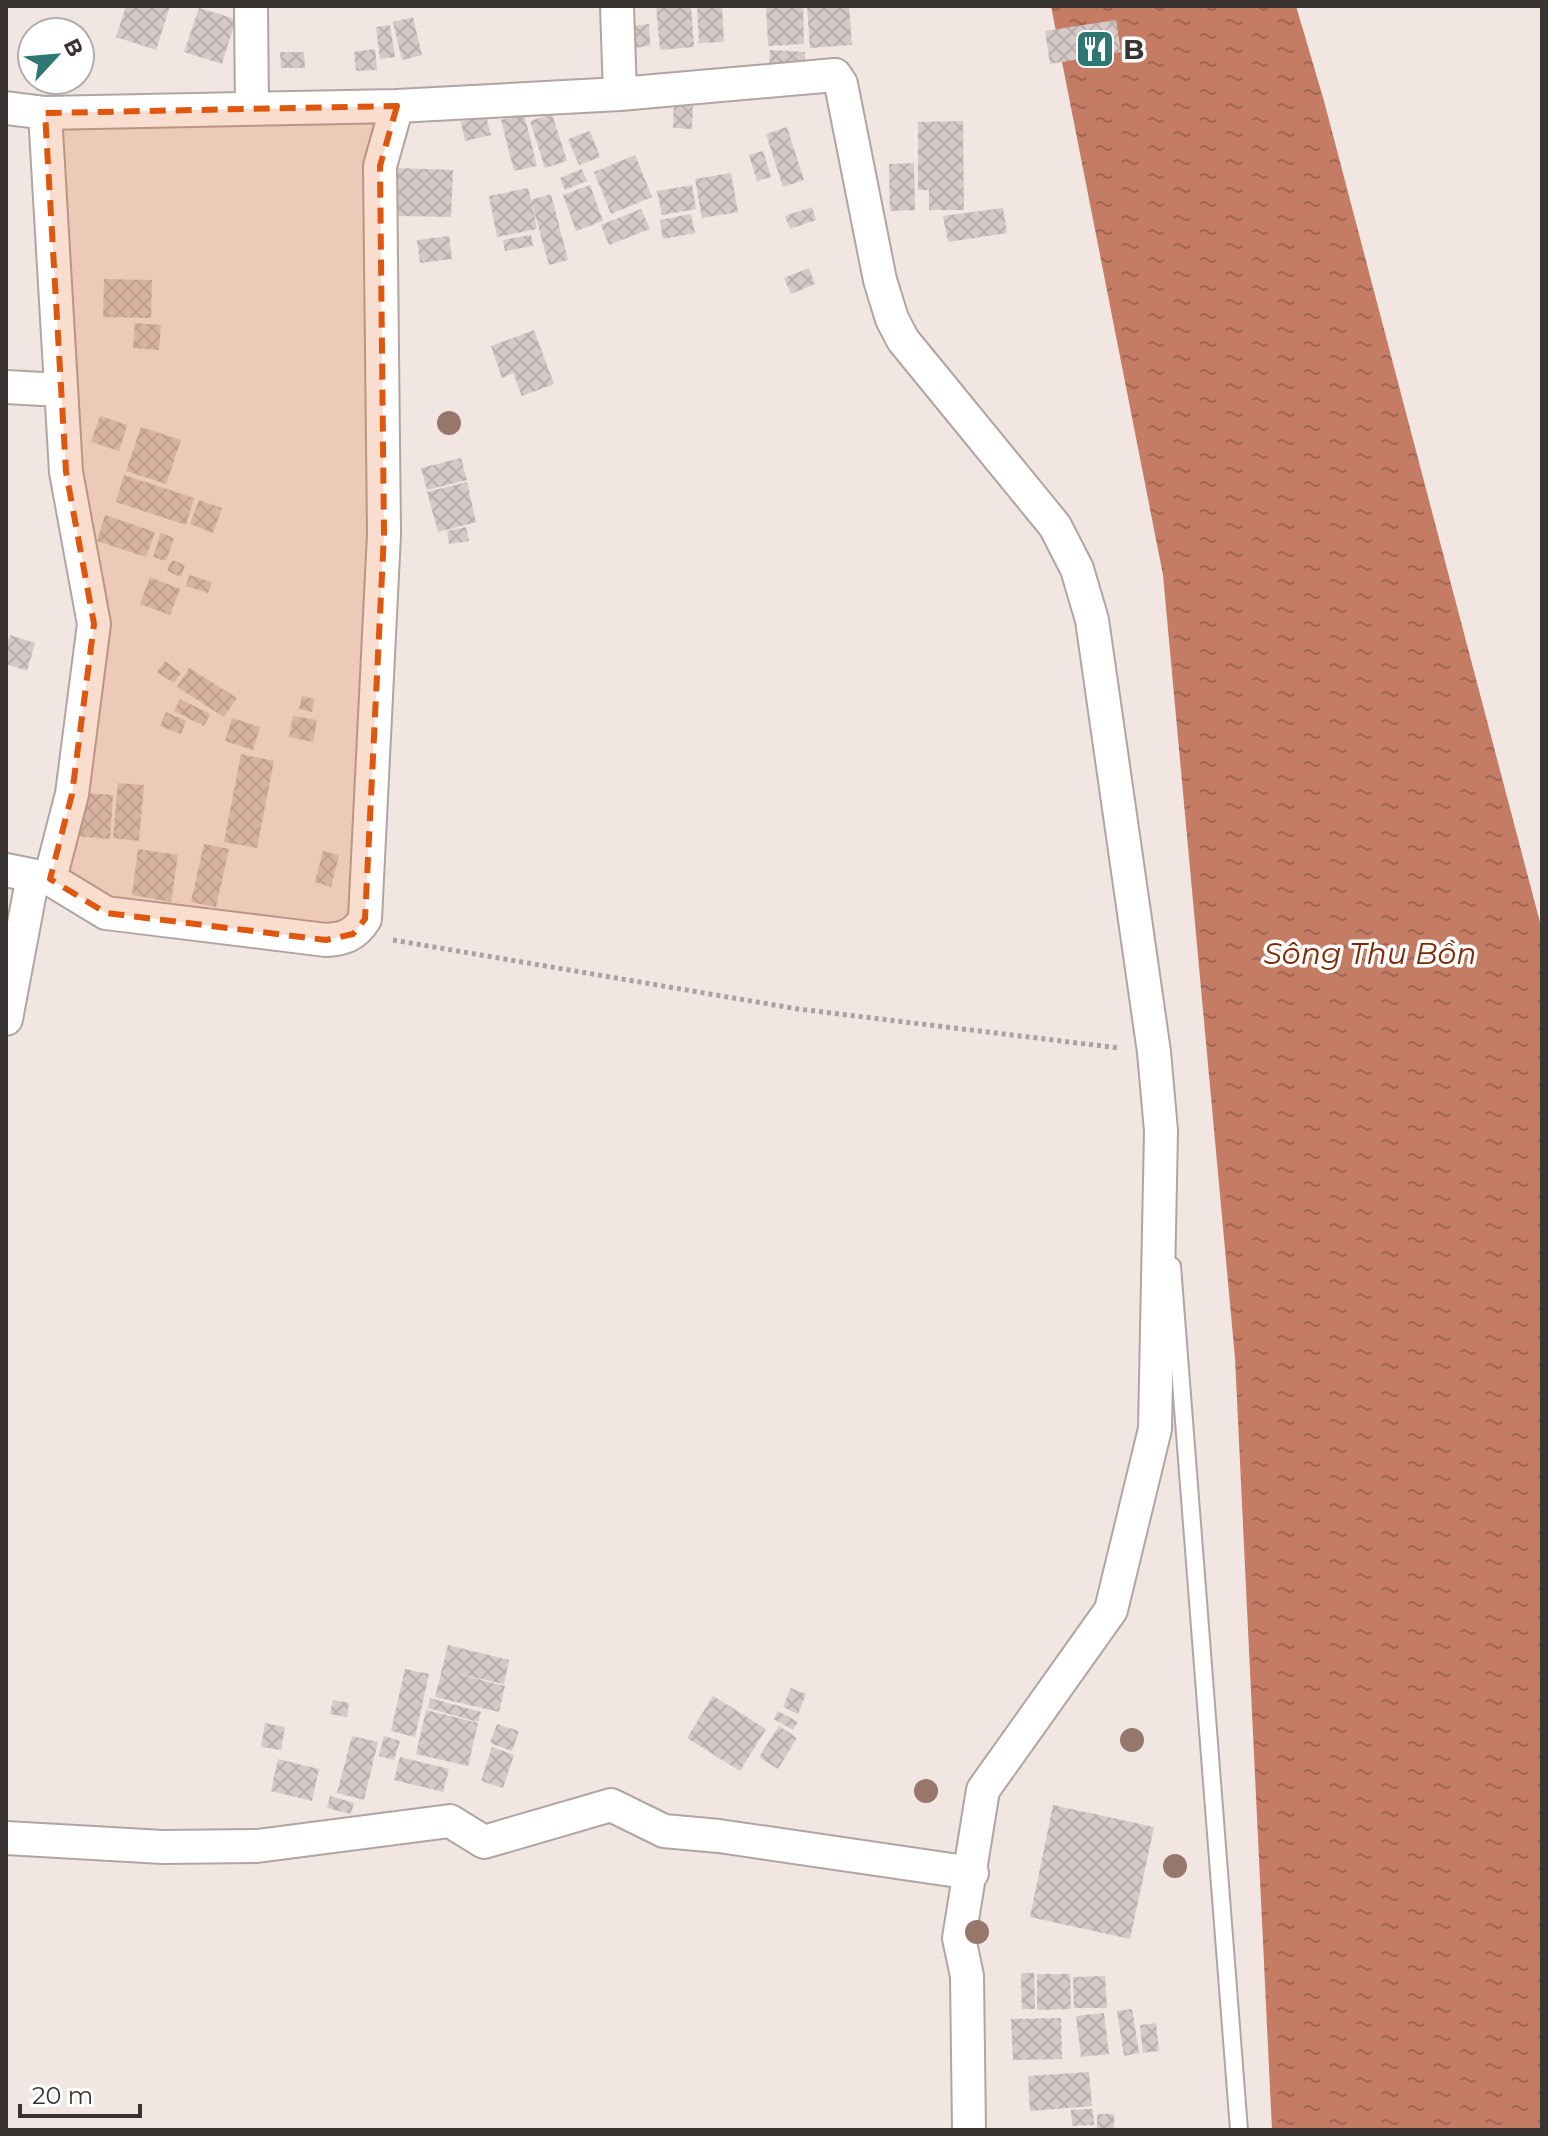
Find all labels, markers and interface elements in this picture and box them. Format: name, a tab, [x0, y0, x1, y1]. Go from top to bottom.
north arrow	[16, 16, 96, 96]
restaurant icon: B	[1074, 28, 1116, 70]
place label: B	[1123, 32, 1144, 66]
text: B	[58, 34, 89, 61]
water label: Sông Thu Bồn	[1263, 935, 1477, 972]
scale bar	[20, 2068, 140, 2118]
text: 20 m	[32, 2081, 93, 2110]

